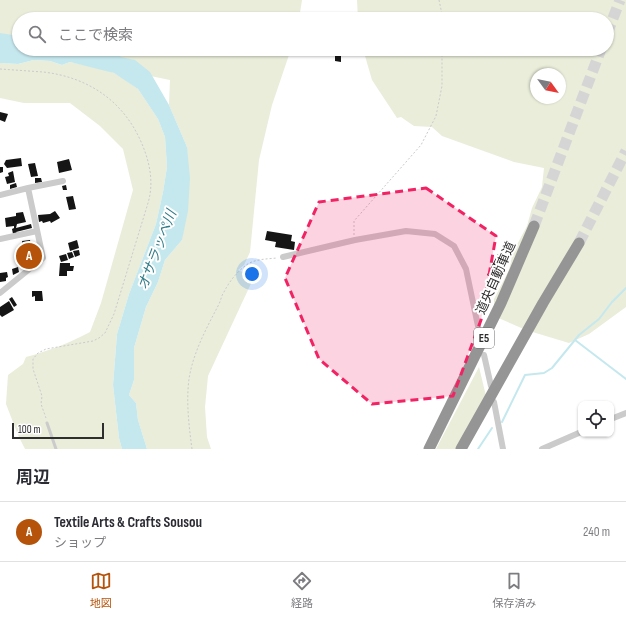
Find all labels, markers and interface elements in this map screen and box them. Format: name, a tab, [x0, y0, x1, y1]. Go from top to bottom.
search box	[12, 12, 614, 56]
icon: search	[26, 23, 48, 45]
text: ここで検索	[58, 26, 133, 45]
north arrow	[530, 68, 566, 104]
water label: オサラッペ川	[134, 206, 181, 292]
street label: 道央自動車道	[473, 239, 519, 317]
pin: A	[16, 241, 42, 271]
your location	[242, 264, 262, 284]
road number: E5	[474, 328, 494, 348]
map controls	[578, 401, 614, 437]
button: locate	[578, 401, 614, 437]
scale bar	[12, 421, 104, 440]
text: 100 m	[18, 423, 40, 436]
text: 周辺	[16, 468, 50, 488]
text: Textile Arts & Crafts Sousou	[54, 513, 202, 532]
text: A	[26, 524, 32, 540]
text: 240 m	[583, 524, 610, 540]
text: ショップ	[54, 535, 106, 551]
tab: 地図	[90, 570, 112, 610]
tab: 経路	[291, 570, 313, 610]
tab: 保存済み	[492, 570, 536, 610]

